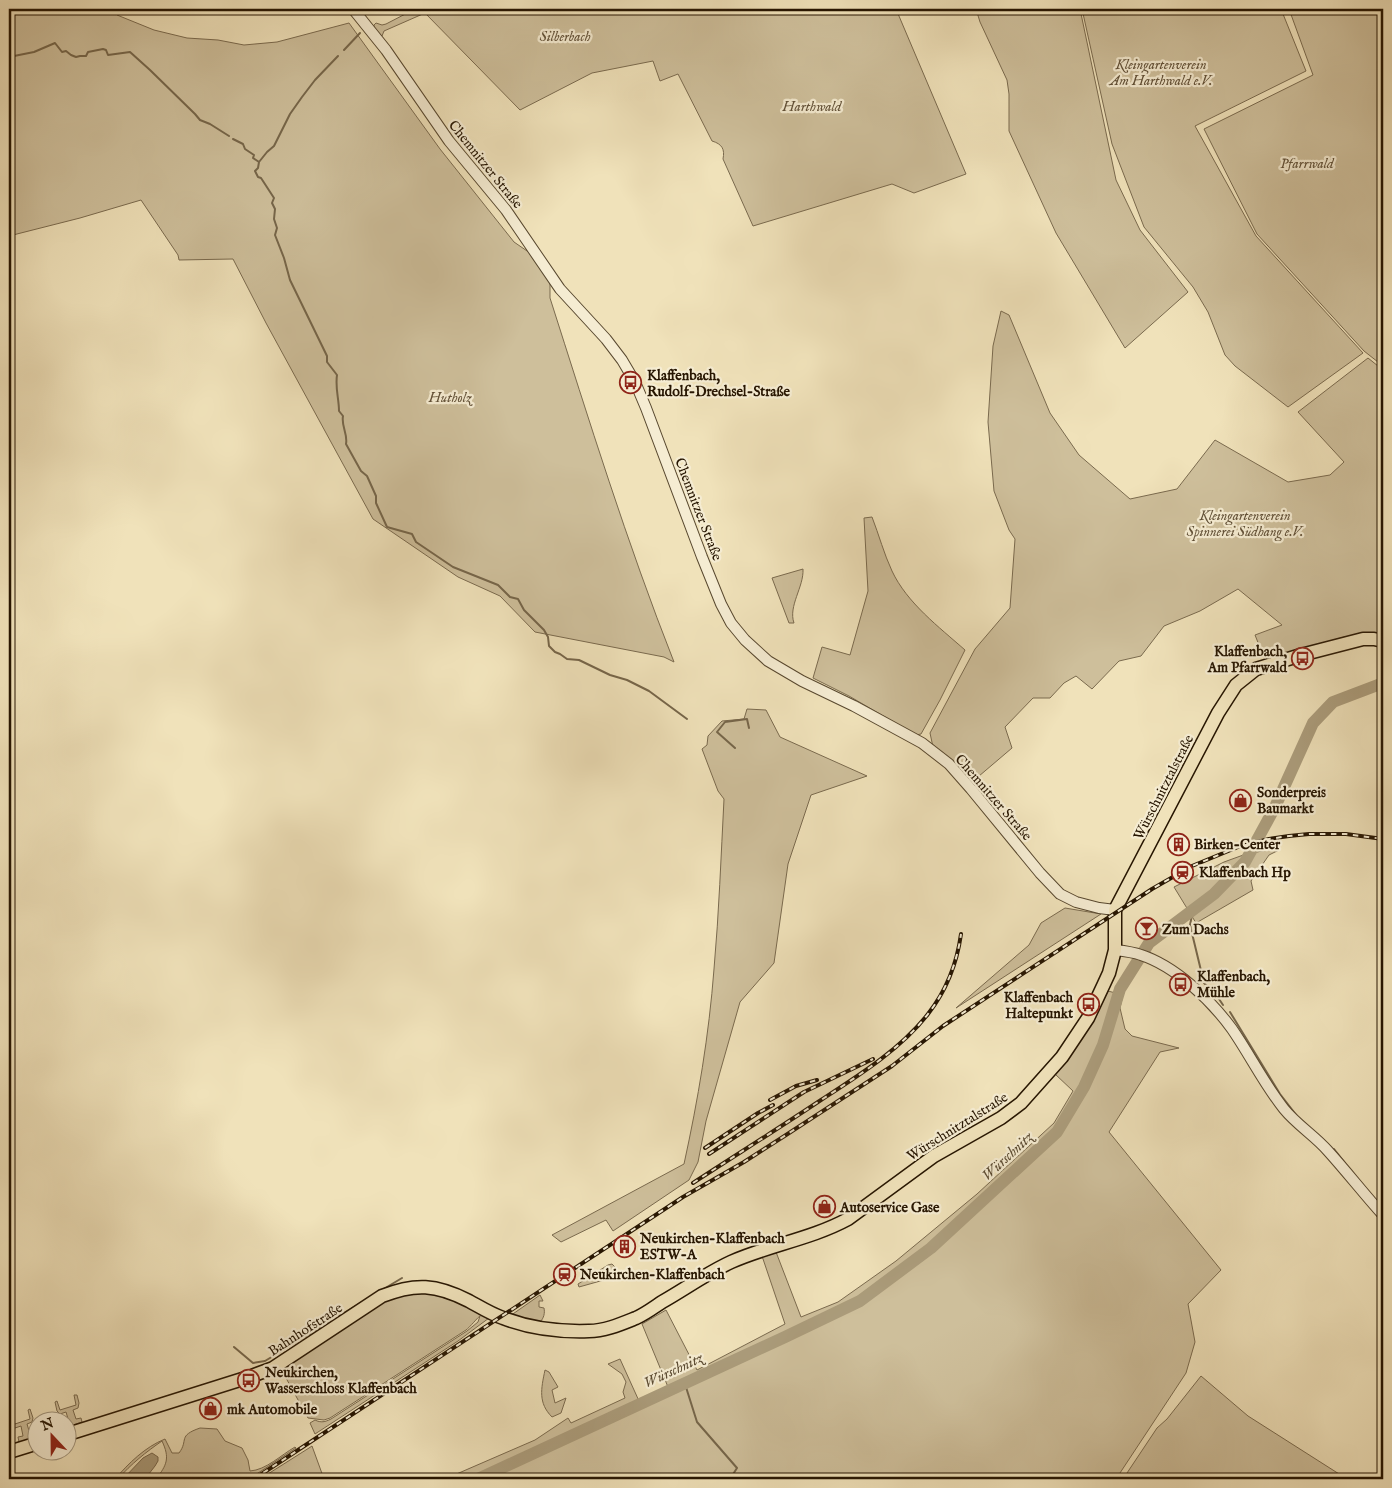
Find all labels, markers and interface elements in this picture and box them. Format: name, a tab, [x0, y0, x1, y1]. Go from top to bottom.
park label: Silberbach	[539, 28, 591, 46]
park label: Kleingartenverein Am Harthwald e.V.	[1108, 56, 1213, 90]
park label: Harthwald	[782, 98, 843, 116]
street label: Chemnitzer Straße	[444, 117, 527, 213]
park label: Pfarrwald	[1280, 155, 1335, 173]
place label: Klaffenbach, Rudolf-Drechsel-Straße	[647, 367, 791, 401]
bus stop icon: Klaffenbach, Rudolf-Drechsel-Straße	[619, 371, 643, 395]
park label: Hutholz	[428, 389, 473, 407]
street label: Chemnitzer Straße	[670, 455, 726, 564]
park label: Kleingartenverein Spinnerei Südhang e.V.	[1187, 507, 1304, 542]
place label: Klaffenbach, Am Pfarrwald	[1207, 643, 1288, 677]
bus stop icon: Klaffenbach, Am Pfarrwald	[1291, 647, 1315, 671]
street label: Würschnitztalstraße	[1130, 731, 1198, 843]
street label: Chemnitzer Straße	[951, 751, 1036, 845]
place label: Sonderpreis Baumarkt	[1257, 784, 1326, 818]
shop icon: Sonderpreis Baumarkt	[1229, 788, 1253, 812]
building icon: Birken-Center	[1166, 832, 1190, 856]
place label: Birken-Center	[1194, 836, 1281, 854]
station icon: Klaffenbach Hp	[1171, 860, 1195, 884]
place label: Klaffenbach Hp	[1199, 864, 1291, 882]
bar icon: Zum Dachs	[1134, 917, 1158, 941]
place label: Zum Dachs	[1162, 921, 1229, 939]
place label: Klaffenbach, Mühle	[1197, 968, 1270, 1002]
bus stop icon: Klaffenbach, Mühle	[1169, 972, 1193, 996]
place label: Klaffenbach Haltepunkt	[1004, 989, 1074, 1023]
bus stop icon: Klaffenbach Haltepunkt	[1077, 993, 1101, 1017]
street label: Würschnitztalstraße	[903, 1088, 1011, 1164]
water label: Würschnitz	[978, 1128, 1036, 1184]
shop icon: Autoservice Gase	[812, 1195, 836, 1219]
place label: Autoservice Gase	[839, 1199, 940, 1217]
place label: Neukirchen-Klaffenbach ESTW-A	[639, 1230, 785, 1264]
building icon: Neukirchen-Klaffenbach ESTW-A	[612, 1234, 636, 1258]
station icon: Neukirchen-Klaffenbach	[552, 1262, 576, 1286]
place label: Neukirchen-Klaffenbach	[579, 1266, 725, 1284]
street label: Bahnhofstraße	[265, 1299, 346, 1360]
water label: Würschnitz	[641, 1348, 707, 1392]
place label: Neukirchen, Wasserschloss Klaffenbach	[264, 1364, 417, 1398]
bus stop icon: Neukirchen, Wasserschloss Klaffenbach	[237, 1368, 261, 1392]
shop icon: mk Automobile	[199, 1397, 223, 1421]
place label: mk Automobile	[227, 1401, 318, 1419]
north arrow	[28, 1410, 78, 1460]
text: N	[38, 1414, 56, 1436]

